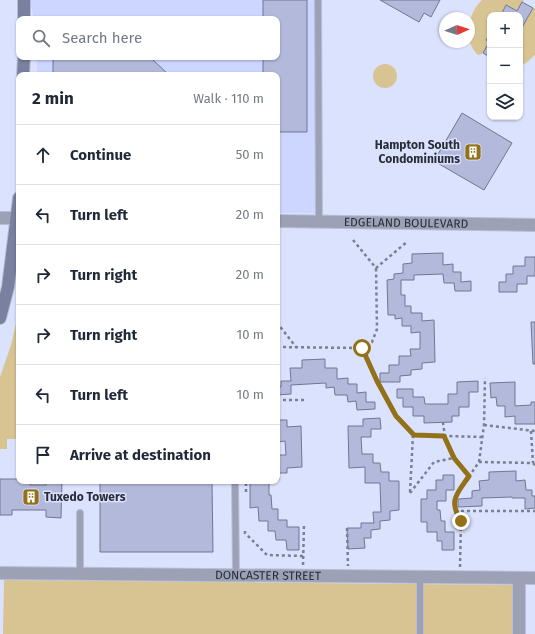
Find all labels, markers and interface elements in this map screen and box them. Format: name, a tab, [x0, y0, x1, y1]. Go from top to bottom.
north arrow	[439, 12, 475, 48]
map controls	[487, 12, 523, 120]
button: +	[487, 12, 523, 48]
search box	[16, 16, 280, 60]
icon: search	[30, 27, 52, 49]
text: Search here	[62, 29, 142, 47]
button: −	[487, 48, 523, 84]
button: layers	[487, 84, 523, 120]
text: 2 min	[32, 88, 74, 109]
text: Walk · 110 m	[193, 91, 264, 106]
place label: Hampton South Condominiums	[375, 138, 460, 166]
building icon: Hampton South Condominiums	[463, 142, 483, 162]
icon: ahead	[32, 144, 54, 166]
text: Continue	[70, 146, 131, 164]
text: 50 m	[236, 147, 264, 162]
icon: left	[32, 204, 54, 226]
text: Turn left	[70, 206, 128, 224]
text: 20 m	[236, 207, 264, 222]
street label: EDGELAND BOULEVARD	[344, 215, 469, 231]
icon: right	[32, 264, 54, 286]
text: Turn right	[70, 266, 137, 284]
text: 20 m	[236, 267, 264, 282]
icon: right	[32, 324, 54, 346]
text: Turn right	[70, 326, 137, 344]
text: 10 m	[237, 327, 264, 342]
route start	[353, 339, 371, 357]
icon: left	[32, 384, 54, 406]
text: Turn left	[70, 386, 128, 404]
text: 10 m	[237, 387, 264, 402]
icon: arrive	[32, 444, 54, 466]
text: Arrive at destination	[70, 446, 211, 464]
building icon: Tuxedo Towers	[21, 487, 41, 507]
place label: Tuxedo Towers	[44, 490, 126, 504]
route end	[452, 512, 470, 530]
street label: DONCASTER STREET	[215, 568, 322, 583]

